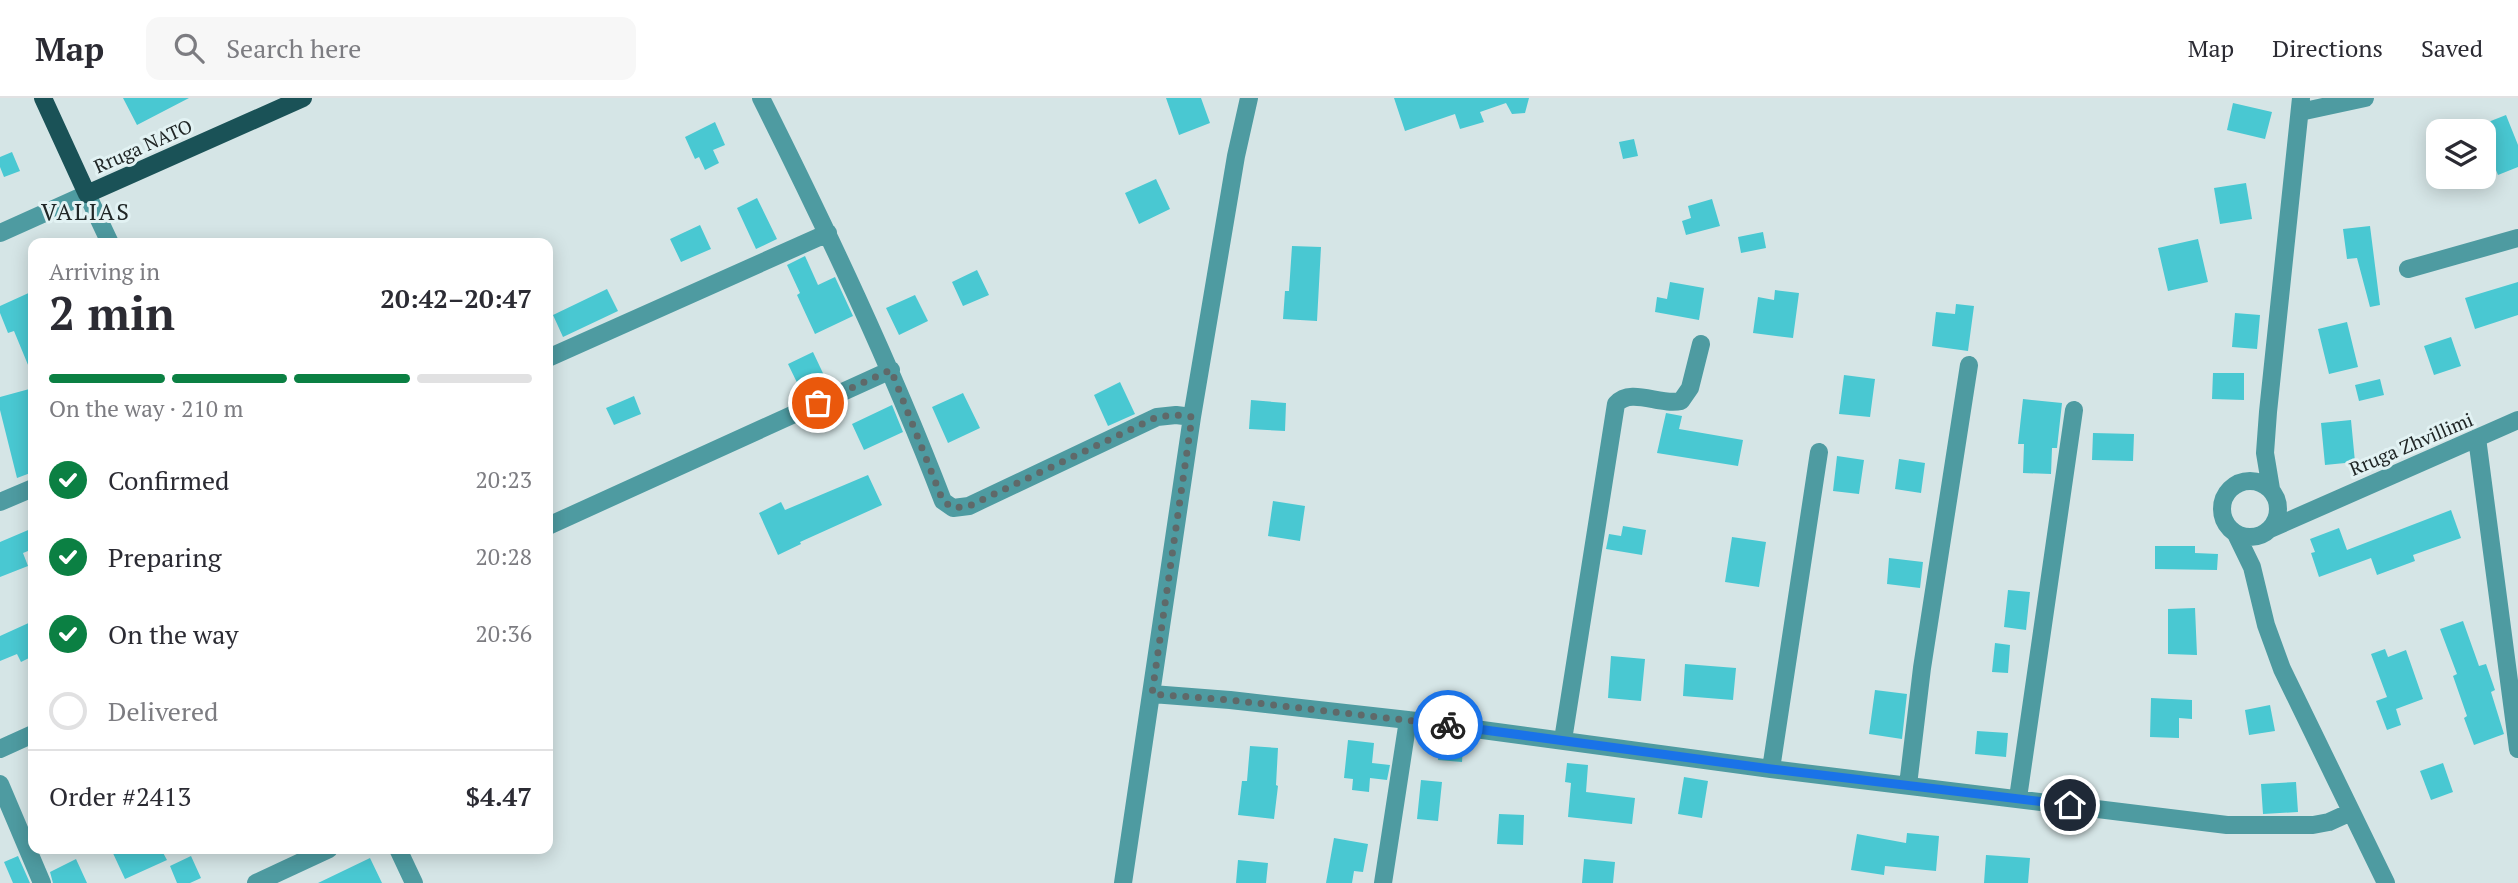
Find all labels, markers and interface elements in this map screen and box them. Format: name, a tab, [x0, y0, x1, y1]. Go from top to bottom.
search box	[146, 17, 636, 80]
text: Map	[35, 27, 104, 70]
icon: search	[170, 29, 208, 67]
text: Search here	[226, 31, 361, 65]
text: Map	[2188, 32, 2234, 64]
text: Directions	[2272, 32, 2383, 64]
text: Saved	[2421, 32, 2483, 64]
street label: Rruga NATO	[90, 113, 196, 178]
map controls	[2426, 119, 2496, 189]
button: layers	[2426, 119, 2496, 189]
district label: VALIAS	[41, 196, 131, 227]
text: Arriving in	[49, 256, 160, 287]
text: 20:42–20:47	[380, 281, 532, 315]
text: 2 min	[49, 282, 175, 343]
pin	[788, 373, 848, 433]
icon: bag	[799, 384, 837, 422]
text: On the way · 210 m	[49, 393, 243, 424]
street label: Rruga Zhvillimi	[2345, 406, 2476, 481]
icon: check	[49, 461, 87, 499]
text: Confirmed	[108, 463, 229, 497]
text: 20:23	[475, 464, 532, 495]
icon: check	[49, 538, 87, 576]
text: Preparing	[108, 540, 221, 574]
text: 20:28	[475, 541, 532, 572]
icon: check	[49, 615, 87, 653]
text: On the way	[108, 617, 239, 651]
text: 20:36	[475, 618, 532, 649]
courier	[1413, 690, 1483, 760]
text: Delivered	[108, 694, 218, 728]
icon: bike	[1429, 706, 1467, 744]
pin	[2040, 775, 2100, 835]
text: Order #2413	[49, 779, 191, 813]
text: $4.47	[466, 779, 532, 813]
icon: home	[2051, 786, 2089, 824]

